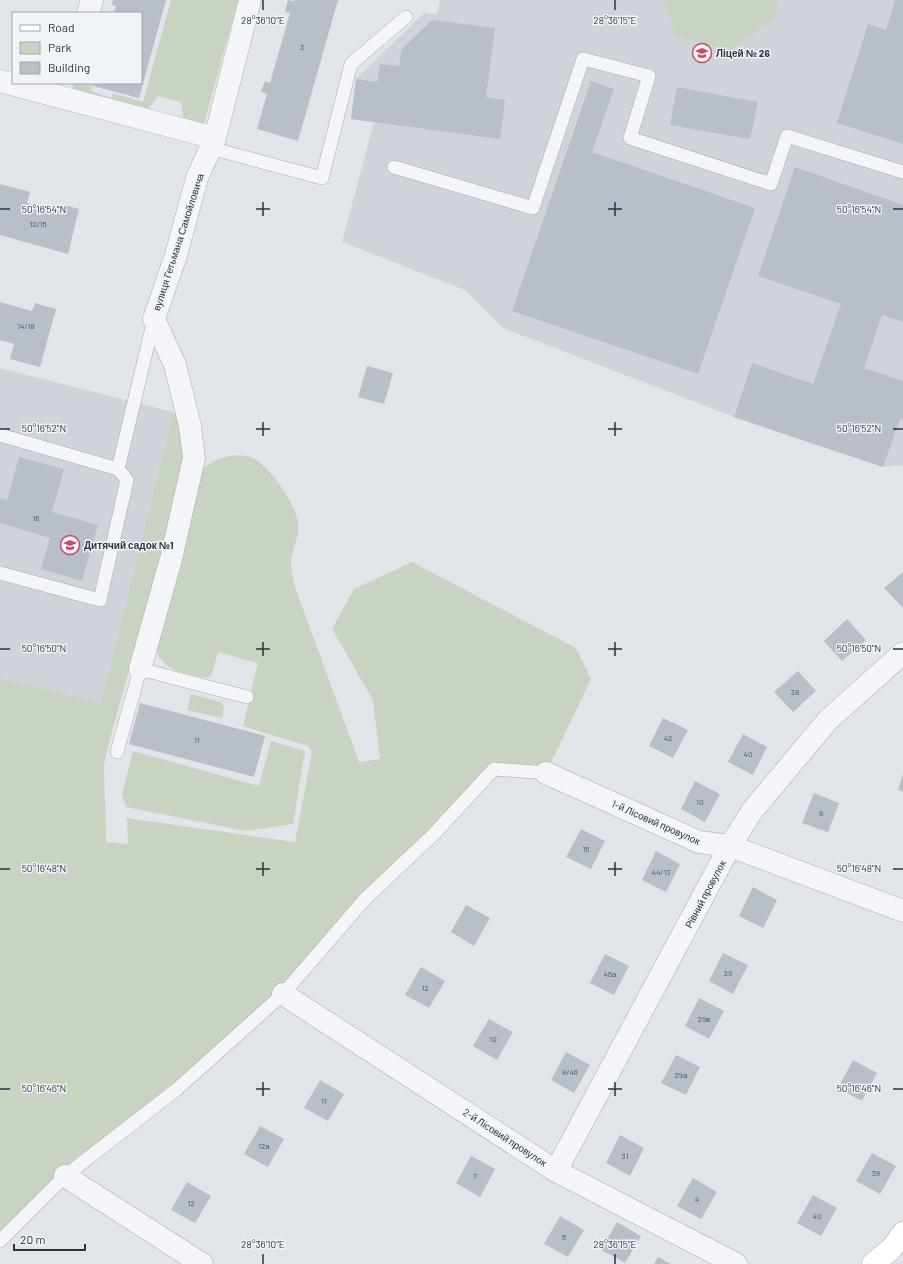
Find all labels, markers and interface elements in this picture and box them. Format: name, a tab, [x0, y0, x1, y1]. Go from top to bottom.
legend	[12, 12, 142, 84]
text: 28°36'10"E	[241, 14, 285, 26]
text: 28°36'15"E	[593, 14, 637, 26]
text: Road	[48, 20, 75, 34]
text: Park	[48, 40, 72, 54]
house number: 3	[300, 42, 304, 52]
school or university icon: Ліцей № 26	[691, 42, 713, 64]
place label: Ліцей № 26	[716, 47, 770, 59]
text: Building	[48, 60, 90, 74]
street label: вулиця Гетьмана Самойловича	[150, 171, 206, 312]
text: 50°16'54"N	[22, 203, 66, 215]
text: 50°16'54"N	[837, 203, 881, 215]
house number: 12/15	[29, 219, 47, 229]
house number: 14/18	[17, 321, 35, 331]
text: 50°16'52"N	[22, 422, 66, 434]
text: 50°16'52"N	[837, 422, 881, 434]
house number: 16	[33, 513, 39, 523]
school or university icon: Дитячий садок №1	[59, 534, 81, 556]
place label: Дитячий садок №1	[84, 539, 174, 551]
text: 50°16'50"N	[22, 642, 66, 654]
text: 50°16'50"N	[837, 642, 881, 654]
house number: 38	[791, 687, 799, 697]
house number: 42	[664, 733, 672, 743]
house number: 11	[194, 735, 200, 745]
house number: 40	[744, 749, 752, 759]
street label: 1-й Лісовий провулок	[610, 797, 703, 847]
house number: 10	[696, 797, 704, 807]
house number: 8	[819, 808, 823, 818]
house number: 15	[583, 844, 589, 854]
street label: Рівний провулок	[682, 857, 728, 930]
text: 50°16'48"N	[22, 862, 66, 874]
text: 50°16'48"N	[837, 862, 881, 874]
house number: 44/13	[652, 867, 670, 877]
house number: 29	[724, 968, 732, 978]
house number: 46а	[604, 969, 617, 979]
house number: 12	[421, 983, 429, 993]
house number: 29в	[698, 1014, 710, 1024]
house number: 10	[489, 1034, 497, 1044]
house number: 8/46	[562, 1067, 578, 1077]
house number: 29а	[675, 1070, 688, 1080]
text: 50°16'46"N	[22, 1082, 66, 1094]
text: 50°16'46"N	[837, 1082, 881, 1094]
house number: 11	[321, 1096, 327, 1106]
street label: 2-й Лісовий провулок	[461, 1106, 550, 1169]
house number: 12а	[258, 1141, 270, 1151]
house number: 31	[622, 1151, 629, 1161]
house number: 38	[872, 1168, 880, 1178]
house number: 7	[473, 1171, 477, 1181]
house number: 4	[695, 1194, 699, 1204]
house number: 12	[187, 1198, 195, 1208]
house number: 40	[813, 1211, 821, 1221]
scale bar	[14, 1226, 85, 1252]
text: 20 m	[20, 1232, 46, 1246]
house number: 5	[562, 1232, 566, 1242]
text: 28°36'10"E	[241, 1238, 285, 1250]
text: 28°36'15"E	[593, 1238, 637, 1250]

